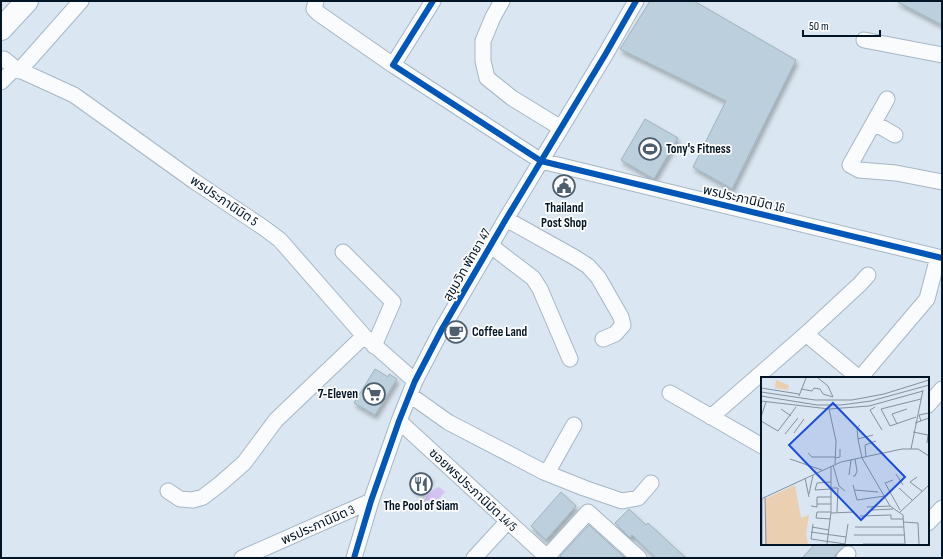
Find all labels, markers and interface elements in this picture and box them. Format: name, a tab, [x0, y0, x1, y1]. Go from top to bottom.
scale bar	[803, 12, 880, 38]
text: 50 m	[809, 19, 829, 34]
sports icon: Tony's Fitness	[637, 136, 663, 162]
place label: Tony's Fitness	[666, 141, 731, 157]
street label: พรประภานิมิต 5	[187, 172, 261, 230]
public building icon: Thailand Post Shop	[551, 173, 577, 199]
street label: พรประภานิมิต 16	[701, 182, 787, 216]
place label: Thailand Post Shop	[541, 200, 587, 231]
street label: สุขุมวิท พัทยา 47	[440, 225, 495, 304]
cafe icon: Coffee Land	[443, 319, 469, 345]
place label: Coffee Land	[472, 324, 528, 340]
inset map	[761, 377, 929, 545]
supermarket icon: 7-Eleven	[361, 381, 387, 407]
place label: 7-Eleven	[318, 386, 358, 402]
street label: ซอยพรประภานิมิต 14/5	[426, 445, 520, 535]
restaurant icon: The Pool of Siam	[408, 471, 434, 497]
place label: The Pool of Siam	[384, 498, 459, 514]
street label: พรประภานิมิต 3	[279, 502, 357, 548]

